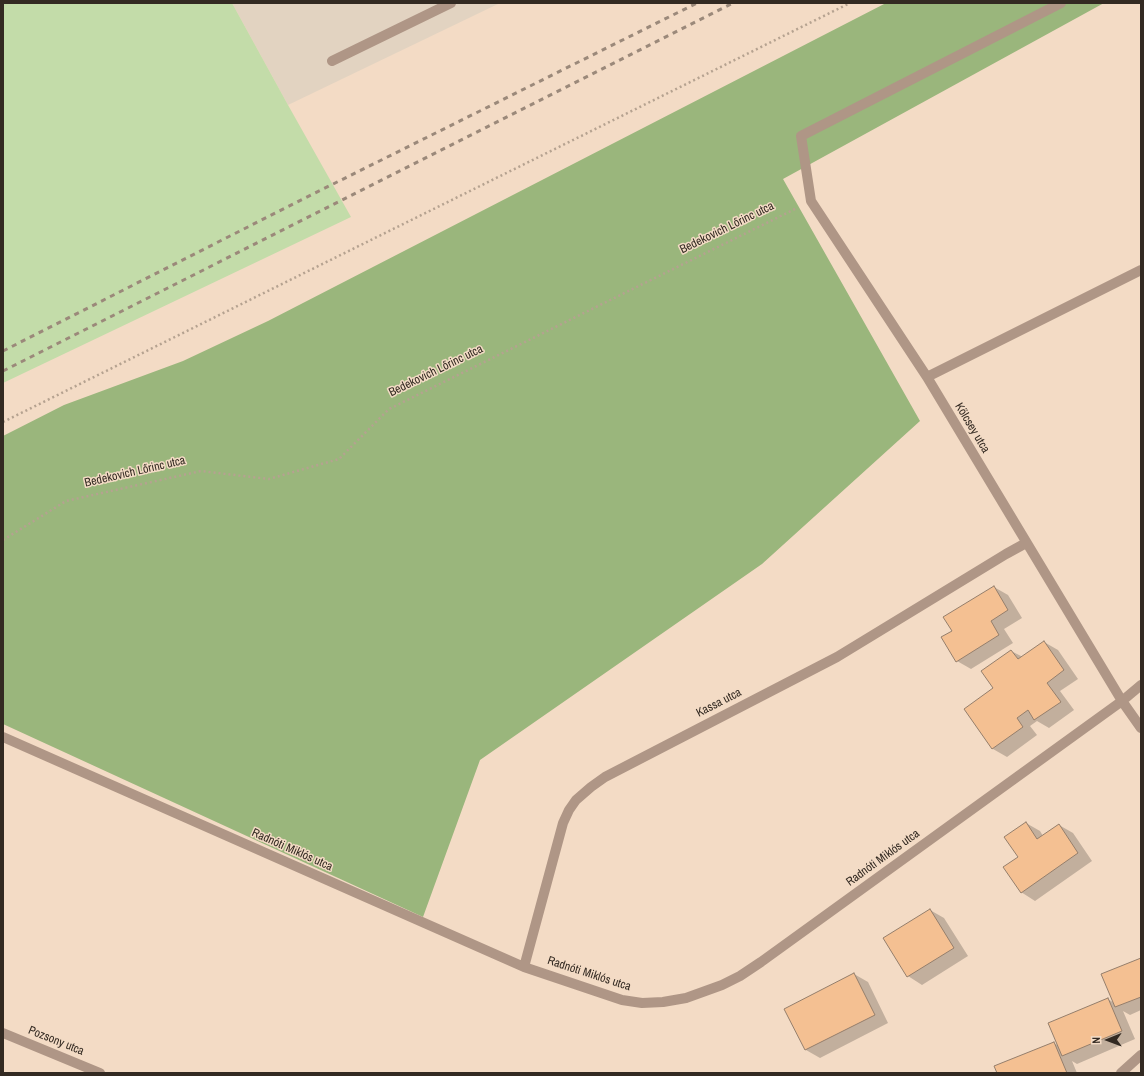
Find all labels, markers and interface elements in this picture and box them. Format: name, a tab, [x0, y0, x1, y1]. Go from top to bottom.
street label: Bedekovich Lőrinc utca	[678, 199, 776, 257]
street label: Bedekovich Lőrinc utca	[387, 342, 485, 400]
street label: Kölcsey utca	[951, 400, 993, 456]
street label: Bedekovich Lőrinc utca	[83, 453, 187, 491]
street label: Kassa utca	[694, 686, 744, 720]
street label: Radnóti Miklós utca	[249, 826, 335, 874]
street label: Radnóti Miklós utca	[844, 827, 922, 889]
street label: Radnóti Miklós utca	[545, 954, 633, 994]
north arrow	[1088, 1020, 1128, 1060]
street label: Pozsony utca	[26, 1023, 86, 1059]
text: N	[1089, 1037, 1103, 1044]

